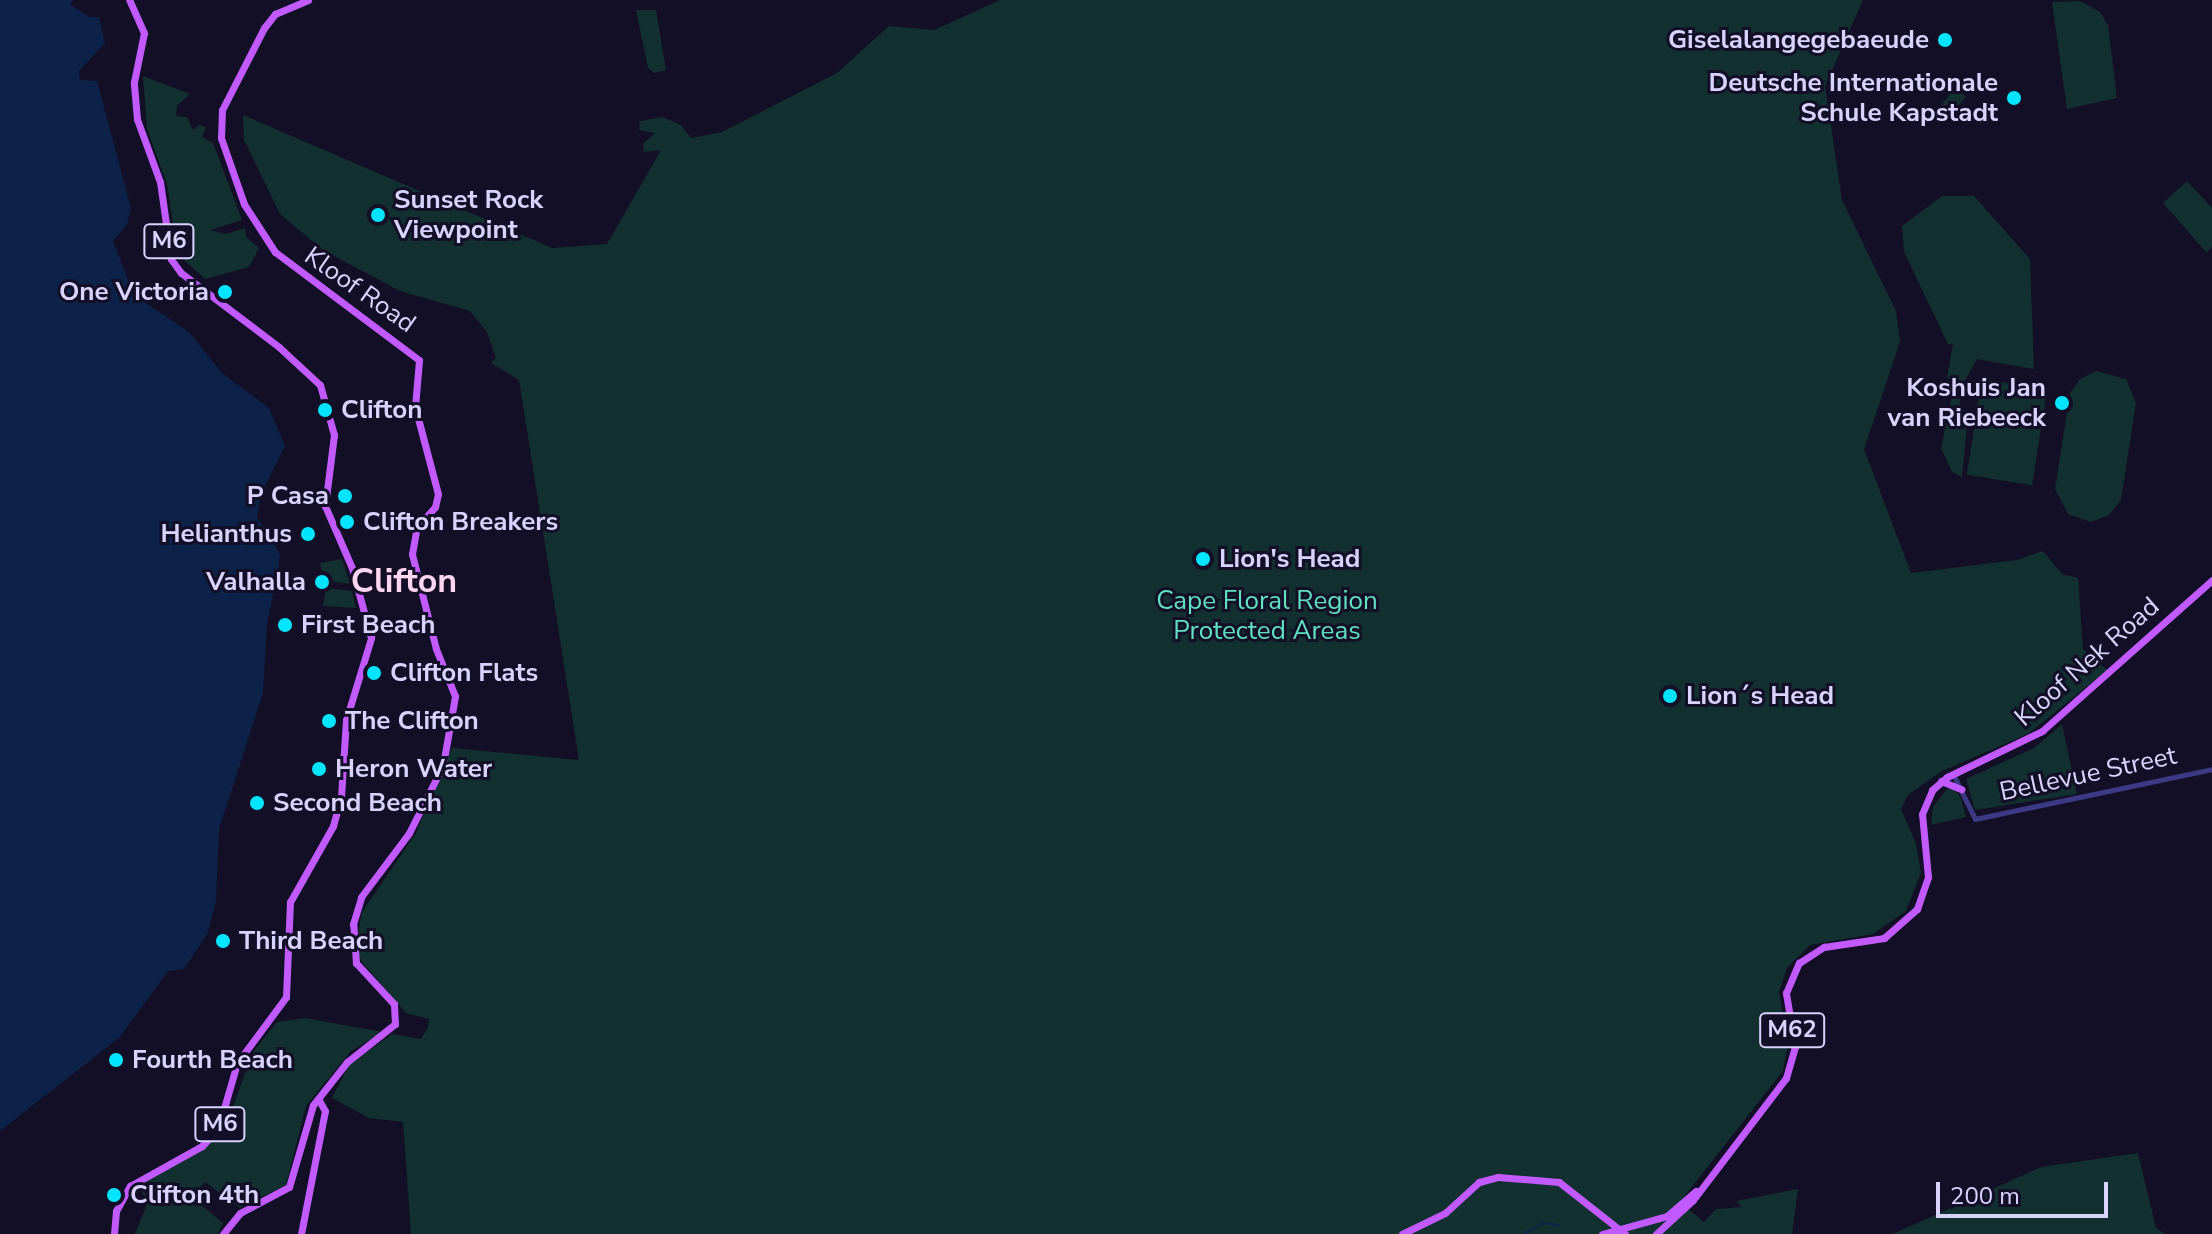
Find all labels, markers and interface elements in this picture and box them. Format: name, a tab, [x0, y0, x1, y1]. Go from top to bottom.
place label: Giselalangegebaeude	[1668, 24, 1929, 56]
marker: Giselalangegebaeude	[1936, 31, 1954, 49]
place label: Deutsche Internationale Schule Kapstadt	[1708, 67, 1998, 128]
marker: Deutsche Internationale Schule Kapstadt	[2005, 89, 2023, 107]
place label: Sunset Rock Viewpoint	[394, 184, 543, 246]
marker: Sunset Rock Viewpoint	[369, 206, 387, 224]
road number: M6	[143, 221, 195, 261]
street label: Kloof Road	[298, 240, 422, 340]
place label: One Victoria	[59, 276, 209, 308]
marker: One Victoria	[216, 283, 234, 301]
place label: Koshuis Jan van Riebeeck	[1888, 372, 2046, 434]
place label: Clifton	[341, 394, 422, 426]
marker: Koshuis Jan van Riebeeck	[2053, 394, 2071, 412]
marker: Clifton	[316, 401, 334, 419]
place label: P Casa	[247, 480, 329, 512]
marker: P Casa	[336, 487, 354, 505]
place label: Clifton Breakers	[363, 506, 558, 538]
marker: Clifton Breakers	[338, 513, 356, 531]
place label: Helianthus	[161, 518, 292, 550]
marker: Helianthus	[299, 525, 317, 543]
place label: Lion's Head	[1219, 543, 1360, 575]
marker: Lion's Head	[1194, 550, 1212, 568]
district label: Clifton	[351, 562, 457, 602]
place label: Valhalla	[206, 566, 306, 598]
marker: Valhalla	[313, 573, 331, 591]
park label: Cape Floral Region Protected Areas	[1156, 585, 1378, 646]
street label: Kloof Nek Road	[2008, 591, 2166, 733]
place label: First Beach	[301, 609, 436, 641]
marker: First Beach	[276, 616, 294, 634]
place label: Clifton Flats	[390, 657, 538, 689]
marker: Clifton Flats	[365, 664, 383, 682]
place label: Lion´s Head	[1686, 680, 1834, 712]
marker: Lion´s Head	[1661, 687, 1679, 705]
place label: The Clifton	[345, 705, 479, 737]
marker: The Clifton	[320, 712, 338, 730]
street label: Bellevue Street	[1997, 740, 2179, 808]
place label: Heron Water	[335, 753, 492, 785]
marker: Heron Water	[310, 760, 328, 778]
place label: Second Beach	[273, 787, 442, 819]
marker: Second Beach	[248, 794, 266, 812]
place label: Third Beach	[239, 925, 383, 957]
marker: Third Beach	[214, 932, 232, 950]
road number: M62	[1758, 1010, 1826, 1050]
place label: Fourth Beach	[132, 1044, 293, 1076]
marker: Fourth Beach	[107, 1051, 125, 1069]
road number: M6	[194, 1104, 246, 1144]
scale bar	[1940, 1166, 2112, 1216]
place label: Clifton 4th	[130, 1179, 259, 1211]
text: 200 m	[1950, 1180, 2020, 1212]
marker: Clifton 4th	[105, 1186, 123, 1204]

